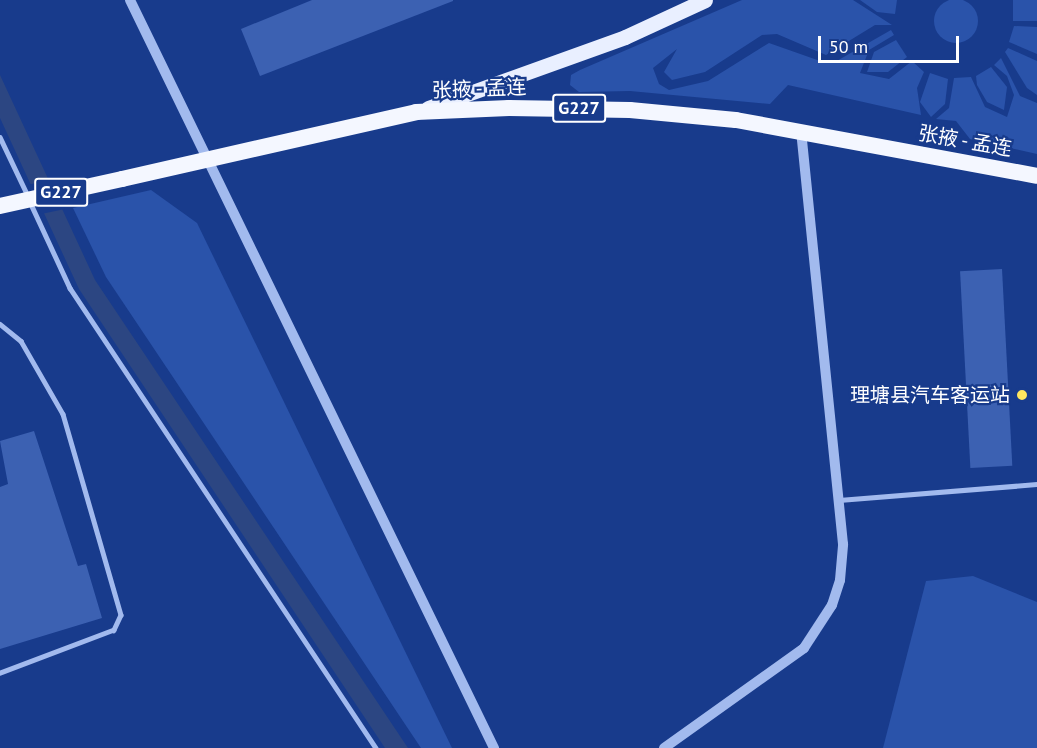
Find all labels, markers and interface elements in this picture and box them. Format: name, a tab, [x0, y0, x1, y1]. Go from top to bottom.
scale bar	[821, 24, 962, 62]
text: 50 m	[829, 35, 868, 58]
street label: 张掖 - 孟连	[430, 75, 528, 103]
road number: G227	[552, 93, 606, 123]
street label: 张掖 - 孟连	[915, 121, 1015, 161]
road number: G227	[34, 177, 88, 207]
place label: 理塘县汽车客运站	[850, 383, 1010, 407]
marker: 理塘县汽车客运站	[1015, 388, 1029, 402]

